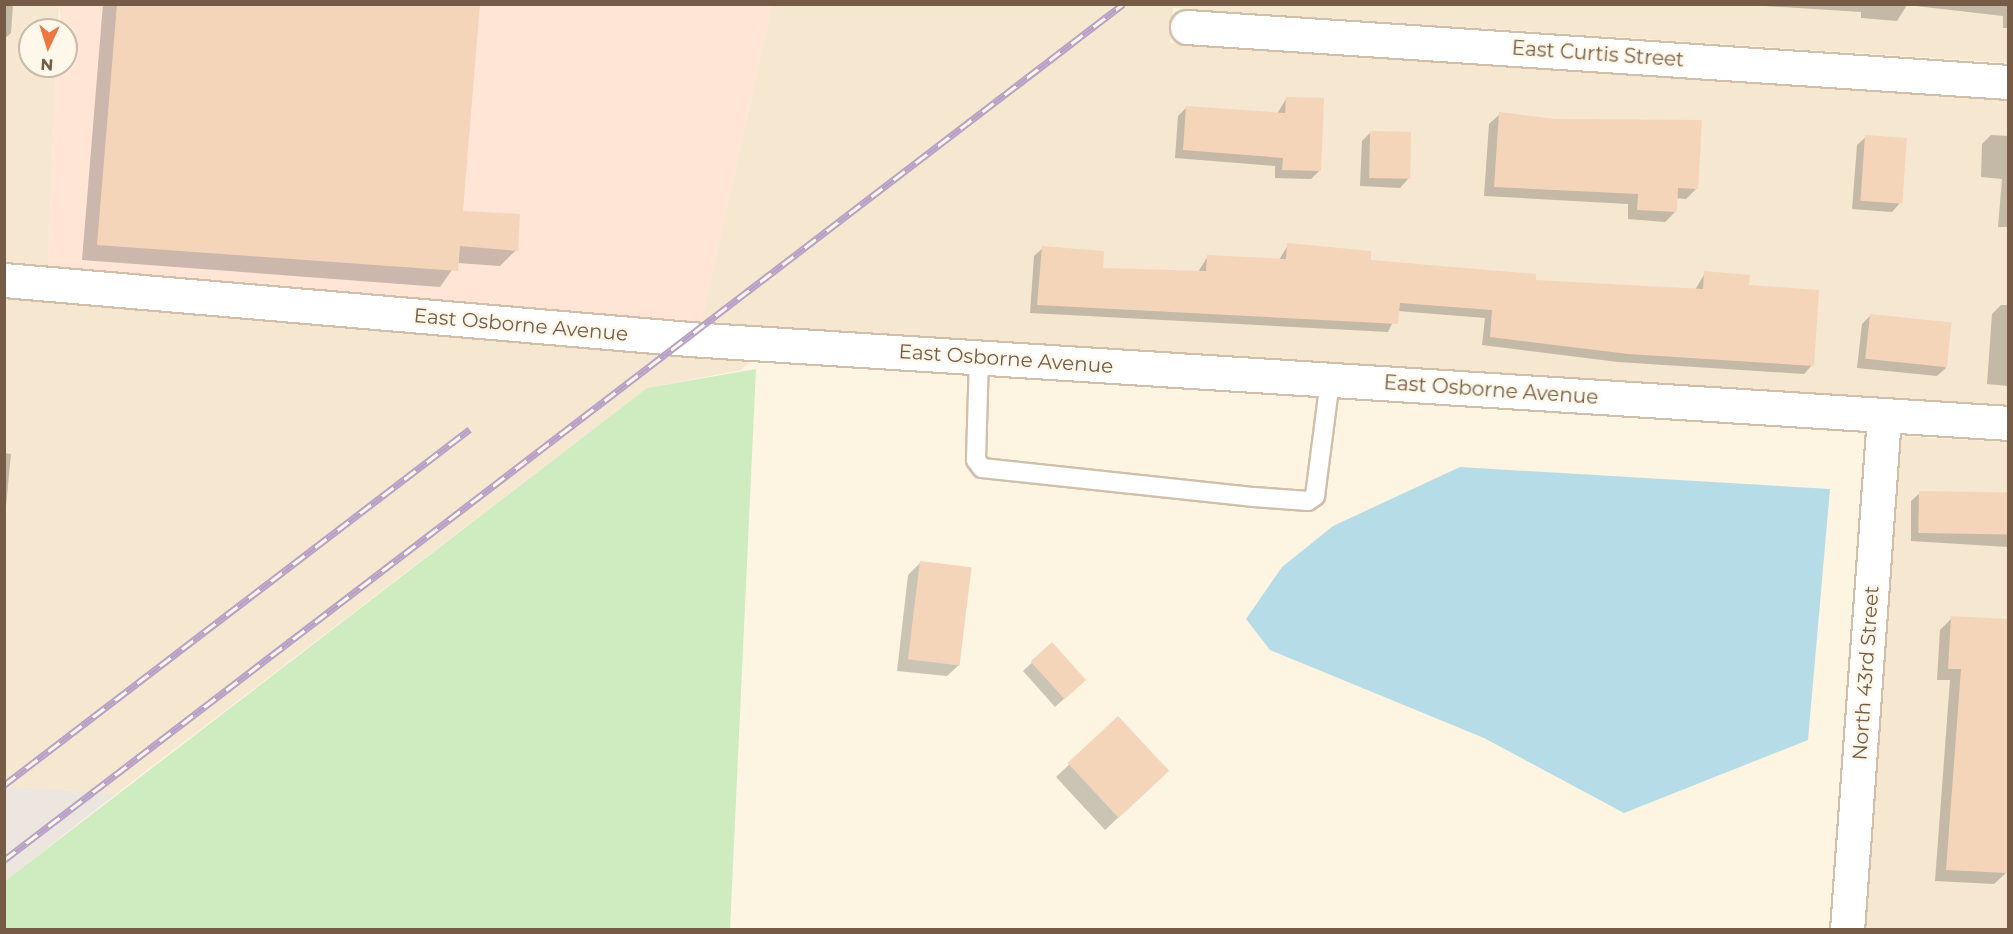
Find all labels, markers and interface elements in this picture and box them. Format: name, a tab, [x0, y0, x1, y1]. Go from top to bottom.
north arrow	[18, 18, 78, 78]
street label: East Curtis Street	[1511, 36, 1685, 72]
text: N	[40, 55, 54, 74]
street label: East Osborne Avenue	[413, 304, 629, 346]
street label: East Osborne Avenue	[898, 340, 1114, 378]
street label: East Osborne Avenue	[1383, 371, 1599, 409]
street label: North 43rd Street	[1848, 585, 1884, 761]

